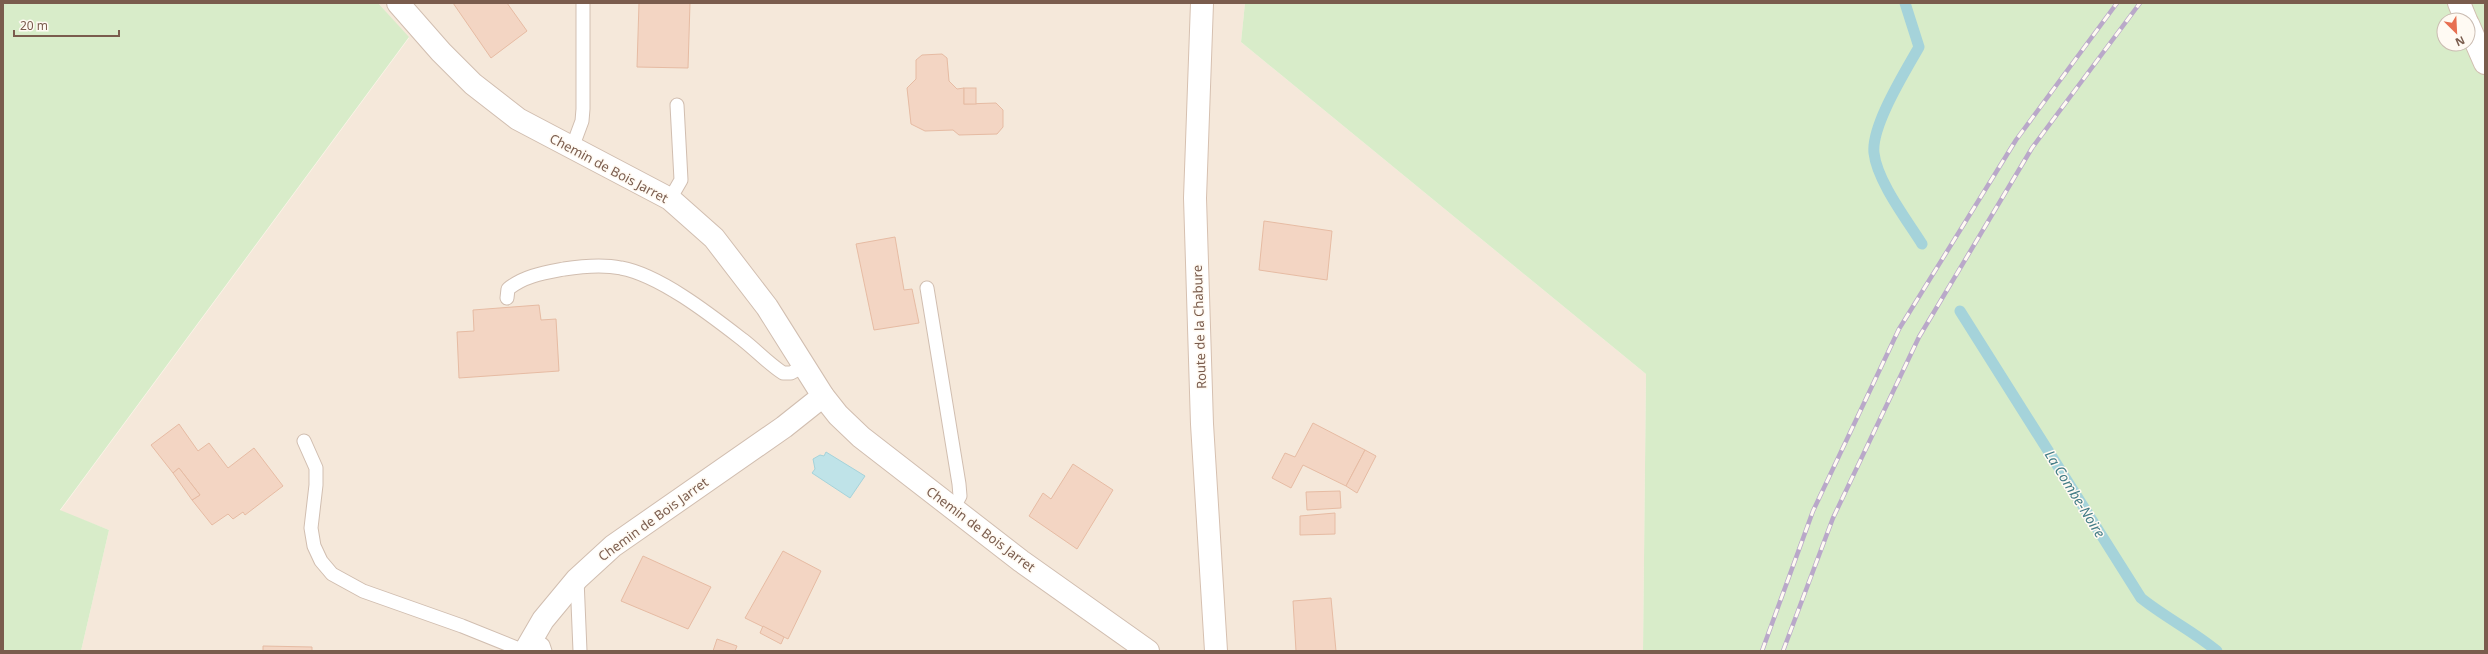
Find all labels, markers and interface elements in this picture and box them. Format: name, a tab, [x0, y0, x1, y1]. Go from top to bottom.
scale bar	[14, 12, 119, 38]
north arrow	[2436, 12, 2476, 52]
text: 20 m	[20, 17, 48, 34]
text: N	[2453, 33, 2467, 50]
street label: Chemin de Bois Jarret	[547, 129, 672, 207]
street label: Route de la Chabure	[1188, 265, 1210, 389]
water label: La Combe-Noire	[2041, 446, 2110, 541]
street label: Chemin de Bois Jarret	[594, 473, 712, 565]
street label: Chemin de Bois Jarret	[923, 482, 1039, 576]

